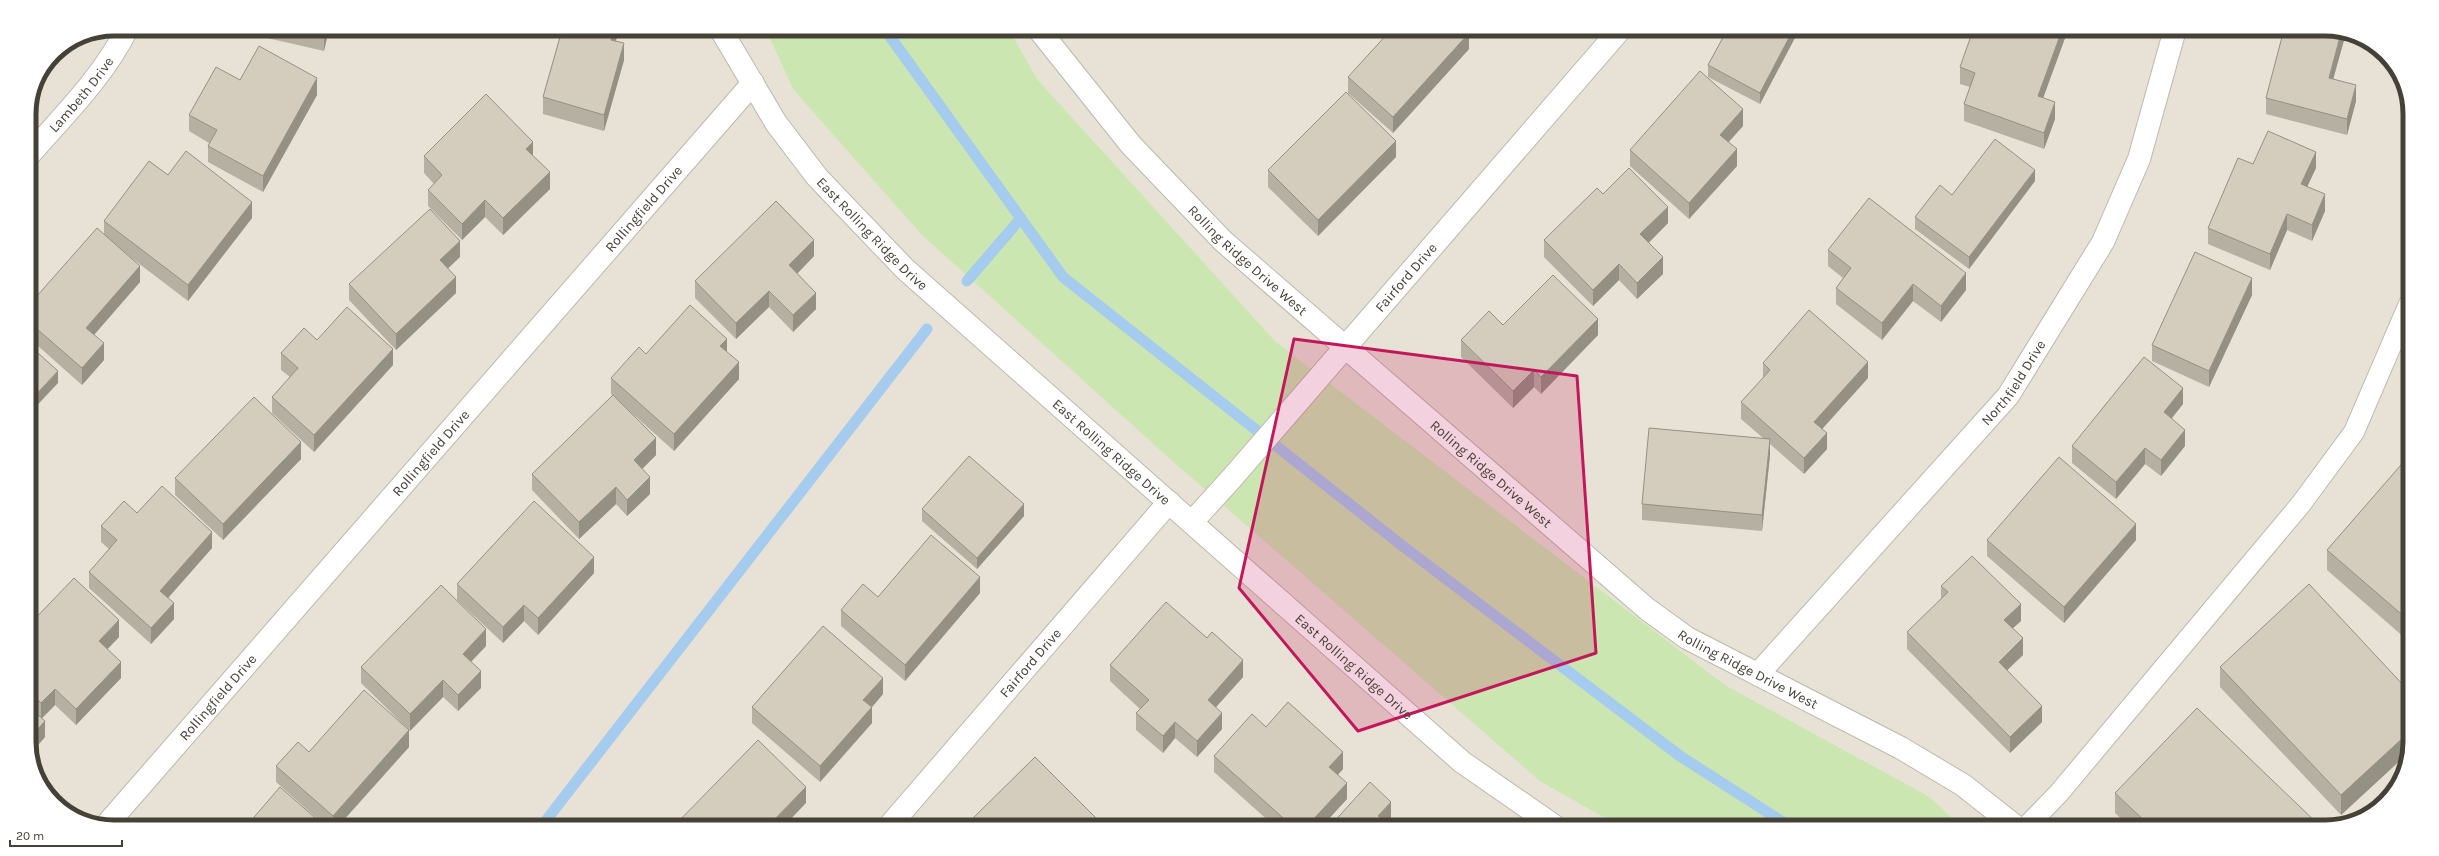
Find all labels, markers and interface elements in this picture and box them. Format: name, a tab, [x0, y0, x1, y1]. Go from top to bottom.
street label: Lambeth Drive	[45, 54, 117, 136]
street label: Rollingfield Drive	[602, 162, 686, 256]
street label: East Rolling Ridge Drive	[813, 174, 931, 294]
street label: Rolling Ridge Drive West	[1184, 202, 1310, 319]
street label: Fairford Drive	[1372, 240, 1441, 316]
street label: Northfield Drive	[1978, 337, 2049, 429]
street label: East Rolling Ridge Drive	[1049, 396, 1174, 509]
street label: Rollingfield Drive	[389, 406, 473, 500]
street label: Rolling Ridge Drive West	[1427, 417, 1555, 532]
street label: East Rolling Ridge Drive	[1291, 610, 1416, 724]
street label: Fairford Drive	[996, 625, 1065, 701]
street label: Rolling Ridge Drive West	[1674, 626, 1821, 713]
street label: Rollingfield Drive	[176, 651, 260, 744]
scale bar	[10, 822, 122, 848]
text: 20 m	[16, 829, 44, 843]

